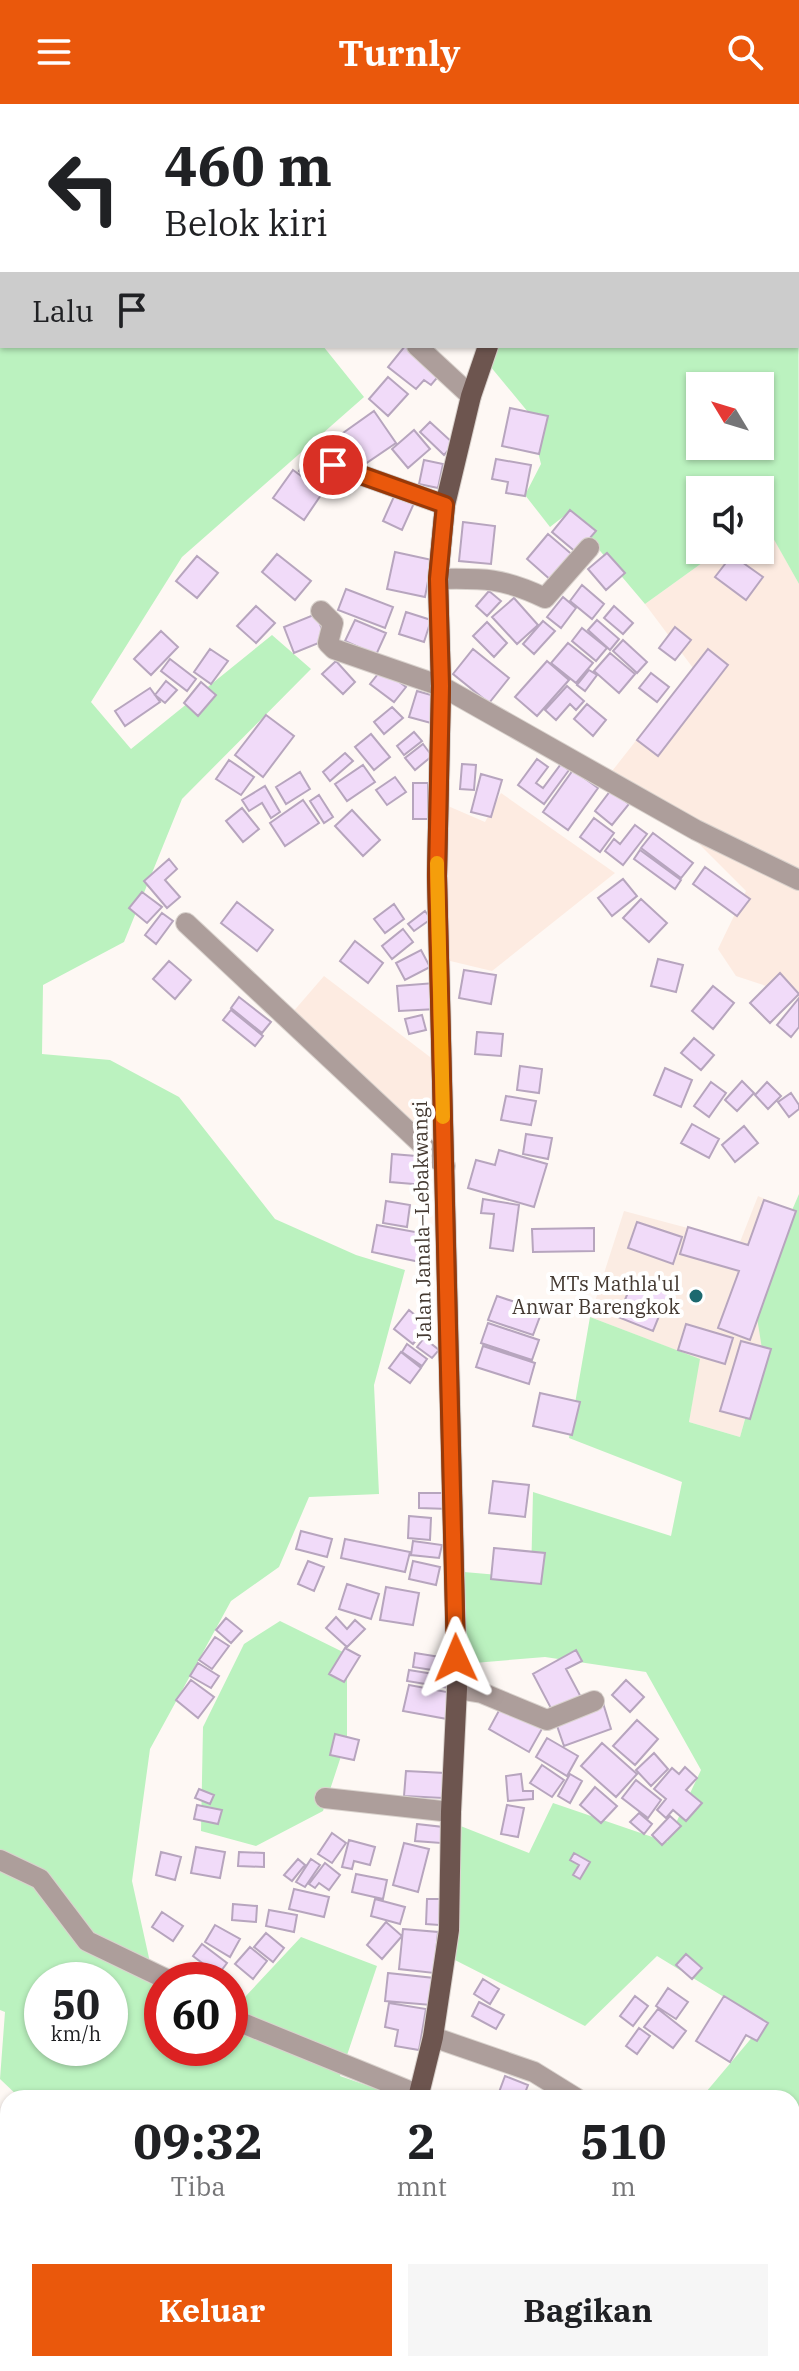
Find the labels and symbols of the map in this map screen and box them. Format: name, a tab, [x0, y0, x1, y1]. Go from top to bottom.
north arrow	[686, 372, 774, 460]
pin	[299, 431, 367, 499]
street label: Jalan Janala–Lebakwangi	[406, 1101, 437, 1341]
place label: MTs Mathla'ul Anwar Barengkok	[512, 1270, 680, 1320]
marker: MTs Mathla'ul Anwar Barengkok	[687, 1287, 705, 1305]
position arrow	[414, 1616, 498, 1700]
speed limit sign: 60	[144, 1962, 248, 2066]

